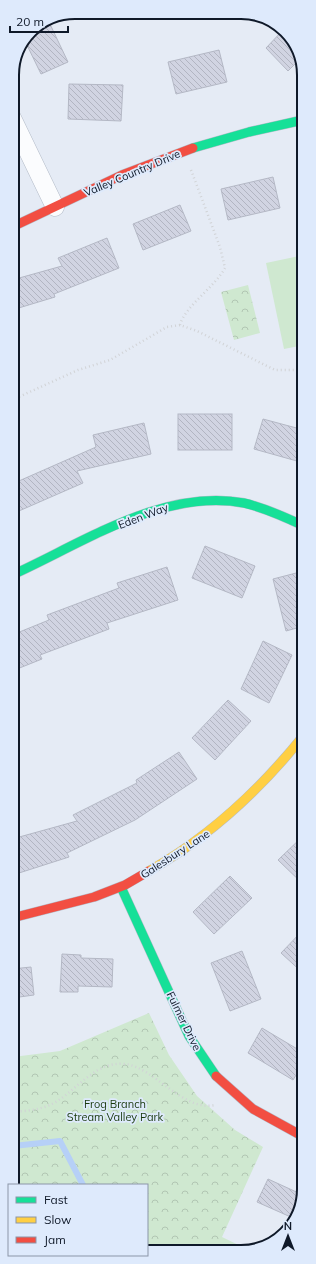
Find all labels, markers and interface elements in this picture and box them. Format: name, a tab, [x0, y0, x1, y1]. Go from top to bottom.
scale bar	[10, 8, 68, 34]
text: 20 m	[16, 14, 44, 29]
street label: Valley Country Drive	[82, 146, 182, 200]
street label: Eden Way	[116, 500, 170, 532]
street label: Galesbury Lane	[138, 826, 212, 882]
street label: Fulmer Drive	[164, 989, 204, 1053]
park label: Frog Branch Stream Valley Park	[67, 1097, 164, 1124]
legend	[8, 1184, 148, 1256]
text: Fast	[44, 1192, 68, 1207]
text: Slow	[44, 1212, 72, 1227]
north arrow	[268, 1216, 308, 1256]
text: N	[284, 1219, 292, 1233]
text: Jam	[44, 1232, 66, 1247]

